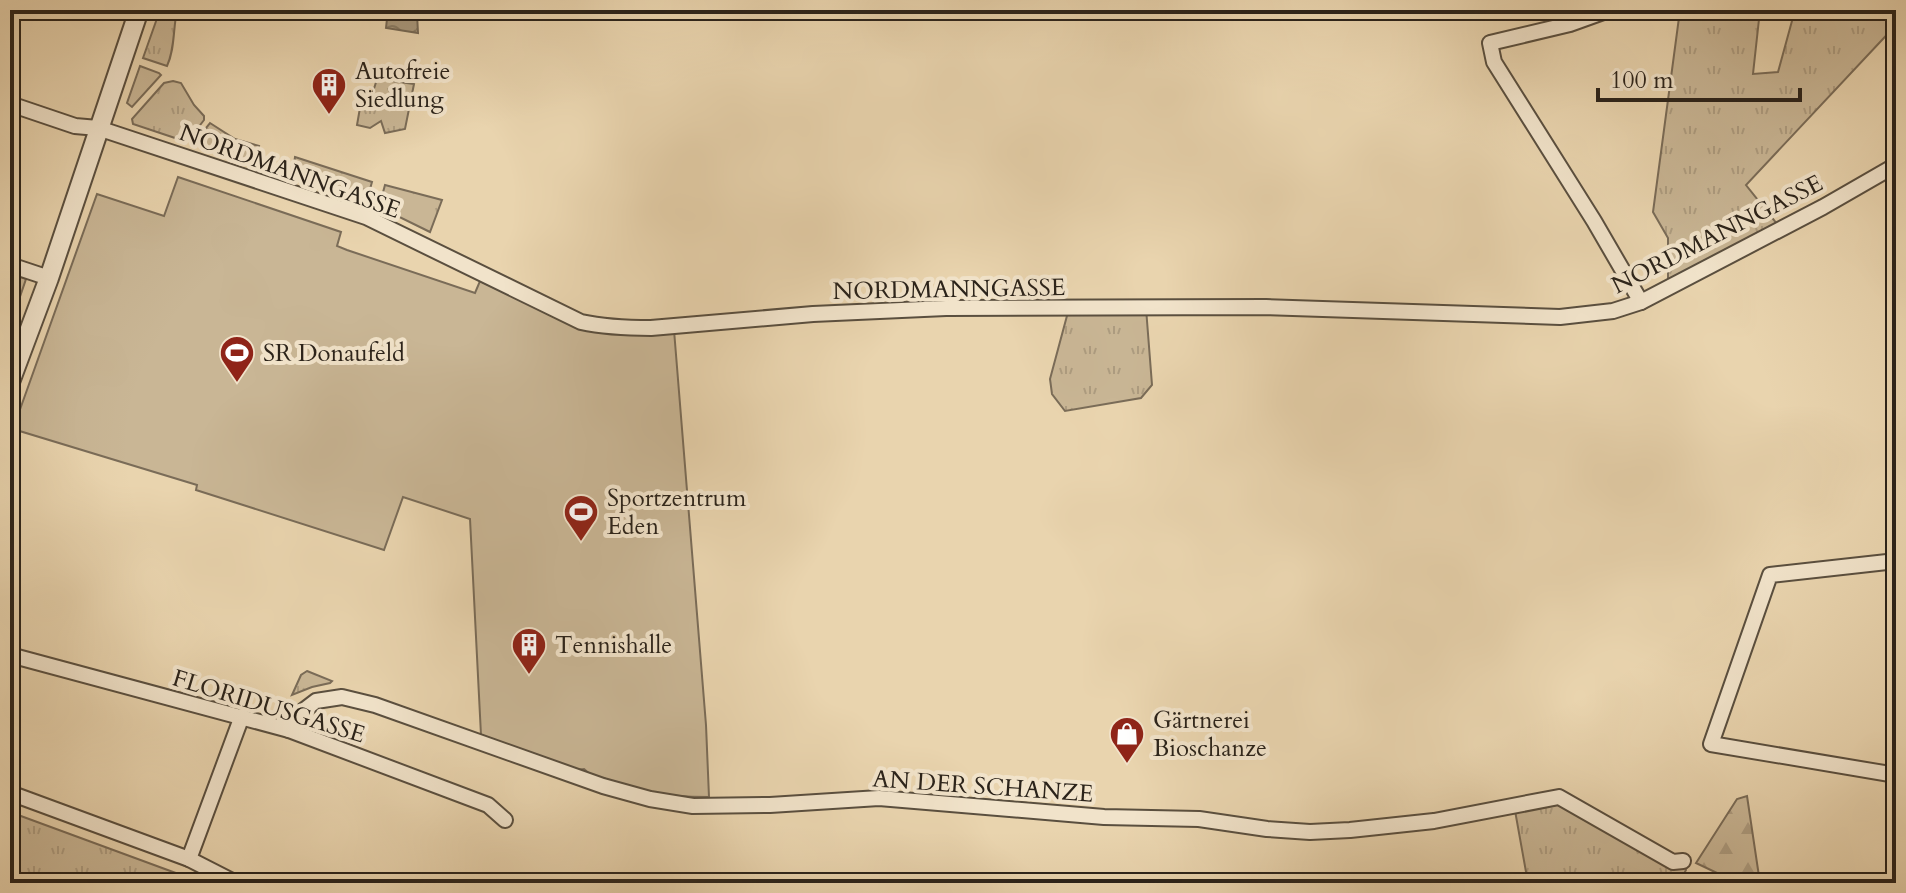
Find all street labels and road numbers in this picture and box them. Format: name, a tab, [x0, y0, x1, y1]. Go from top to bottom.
street label: NORDMANNGASSE	[175, 116, 405, 227]
street label: NORDMANNGASSE	[1606, 167, 1828, 302]
street label: NORDMANNGASSE	[832, 271, 1066, 308]
street label: FLORIDUSGASSE	[168, 661, 369, 751]
street label: AN DER SCHANZE	[871, 762, 1094, 811]

